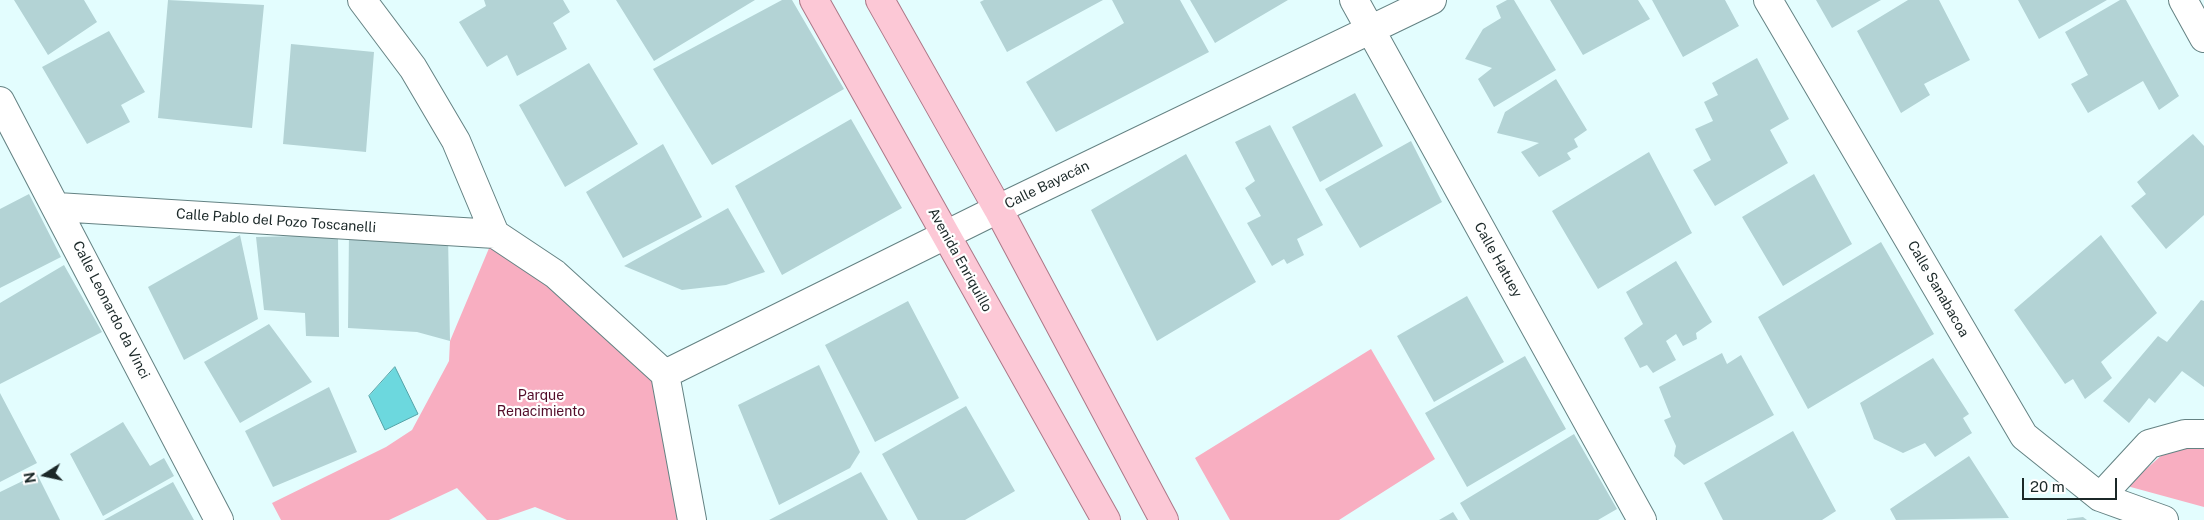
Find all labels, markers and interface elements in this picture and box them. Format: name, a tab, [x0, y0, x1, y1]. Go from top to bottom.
street label: Calle Bayacán	[1002, 157, 1092, 213]
street label: Avenida Enriquillo	[924, 205, 996, 315]
street label: Calle Pablo del Pozo Toscanelli	[175, 206, 377, 236]
street label: Calle Hatuey	[1470, 219, 1526, 301]
street label: Calle Leonardo da Vinci	[69, 238, 153, 382]
street label: Calle Sanabacoa	[1904, 238, 1972, 340]
park label: Parque Renacimiento	[497, 388, 585, 421]
north arrow	[20, 450, 70, 500]
scale bar	[2024, 468, 2119, 500]
text: N	[21, 471, 39, 484]
text: 20 m	[2030, 478, 2065, 495]

